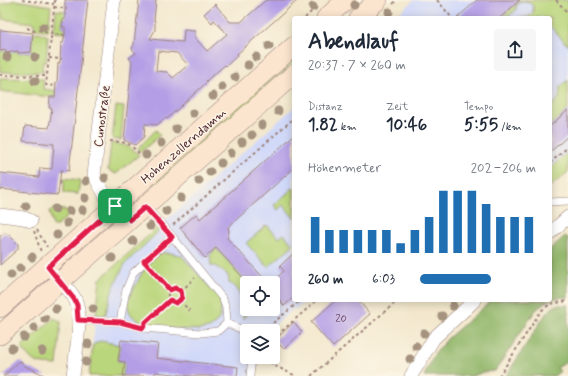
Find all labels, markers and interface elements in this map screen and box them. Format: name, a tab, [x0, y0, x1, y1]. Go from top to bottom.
text: Abendlauf	[308, 28, 399, 56]
button: share	[494, 29, 536, 71]
text: 20:37 · 7 × 260 m	[308, 57, 406, 74]
street label: Cunostraße	[90, 84, 115, 148]
text: Distanz	[308, 100, 343, 114]
text: Zeit	[386, 100, 408, 114]
text: Tempo	[464, 100, 493, 114]
street label: Hohenzollerndamm	[138, 104, 230, 188]
text: 1.82	[308, 114, 338, 136]
text: 10:46	[386, 114, 427, 136]
text: 5:55	[464, 114, 498, 136]
text: km	[338, 120, 357, 134]
text: /km	[498, 120, 522, 134]
text: Höhenmeter	[308, 160, 381, 177]
text: 202–206 m	[471, 160, 536, 177]
pin	[98, 189, 132, 223]
icon: arrive	[104, 195, 126, 217]
text: 260 m	[308, 271, 343, 288]
text: 6:03	[372, 271, 395, 288]
map controls	[240, 276, 280, 364]
button: locate	[240, 276, 280, 316]
house number: 20	[335, 312, 347, 326]
button: layers	[240, 324, 280, 364]

